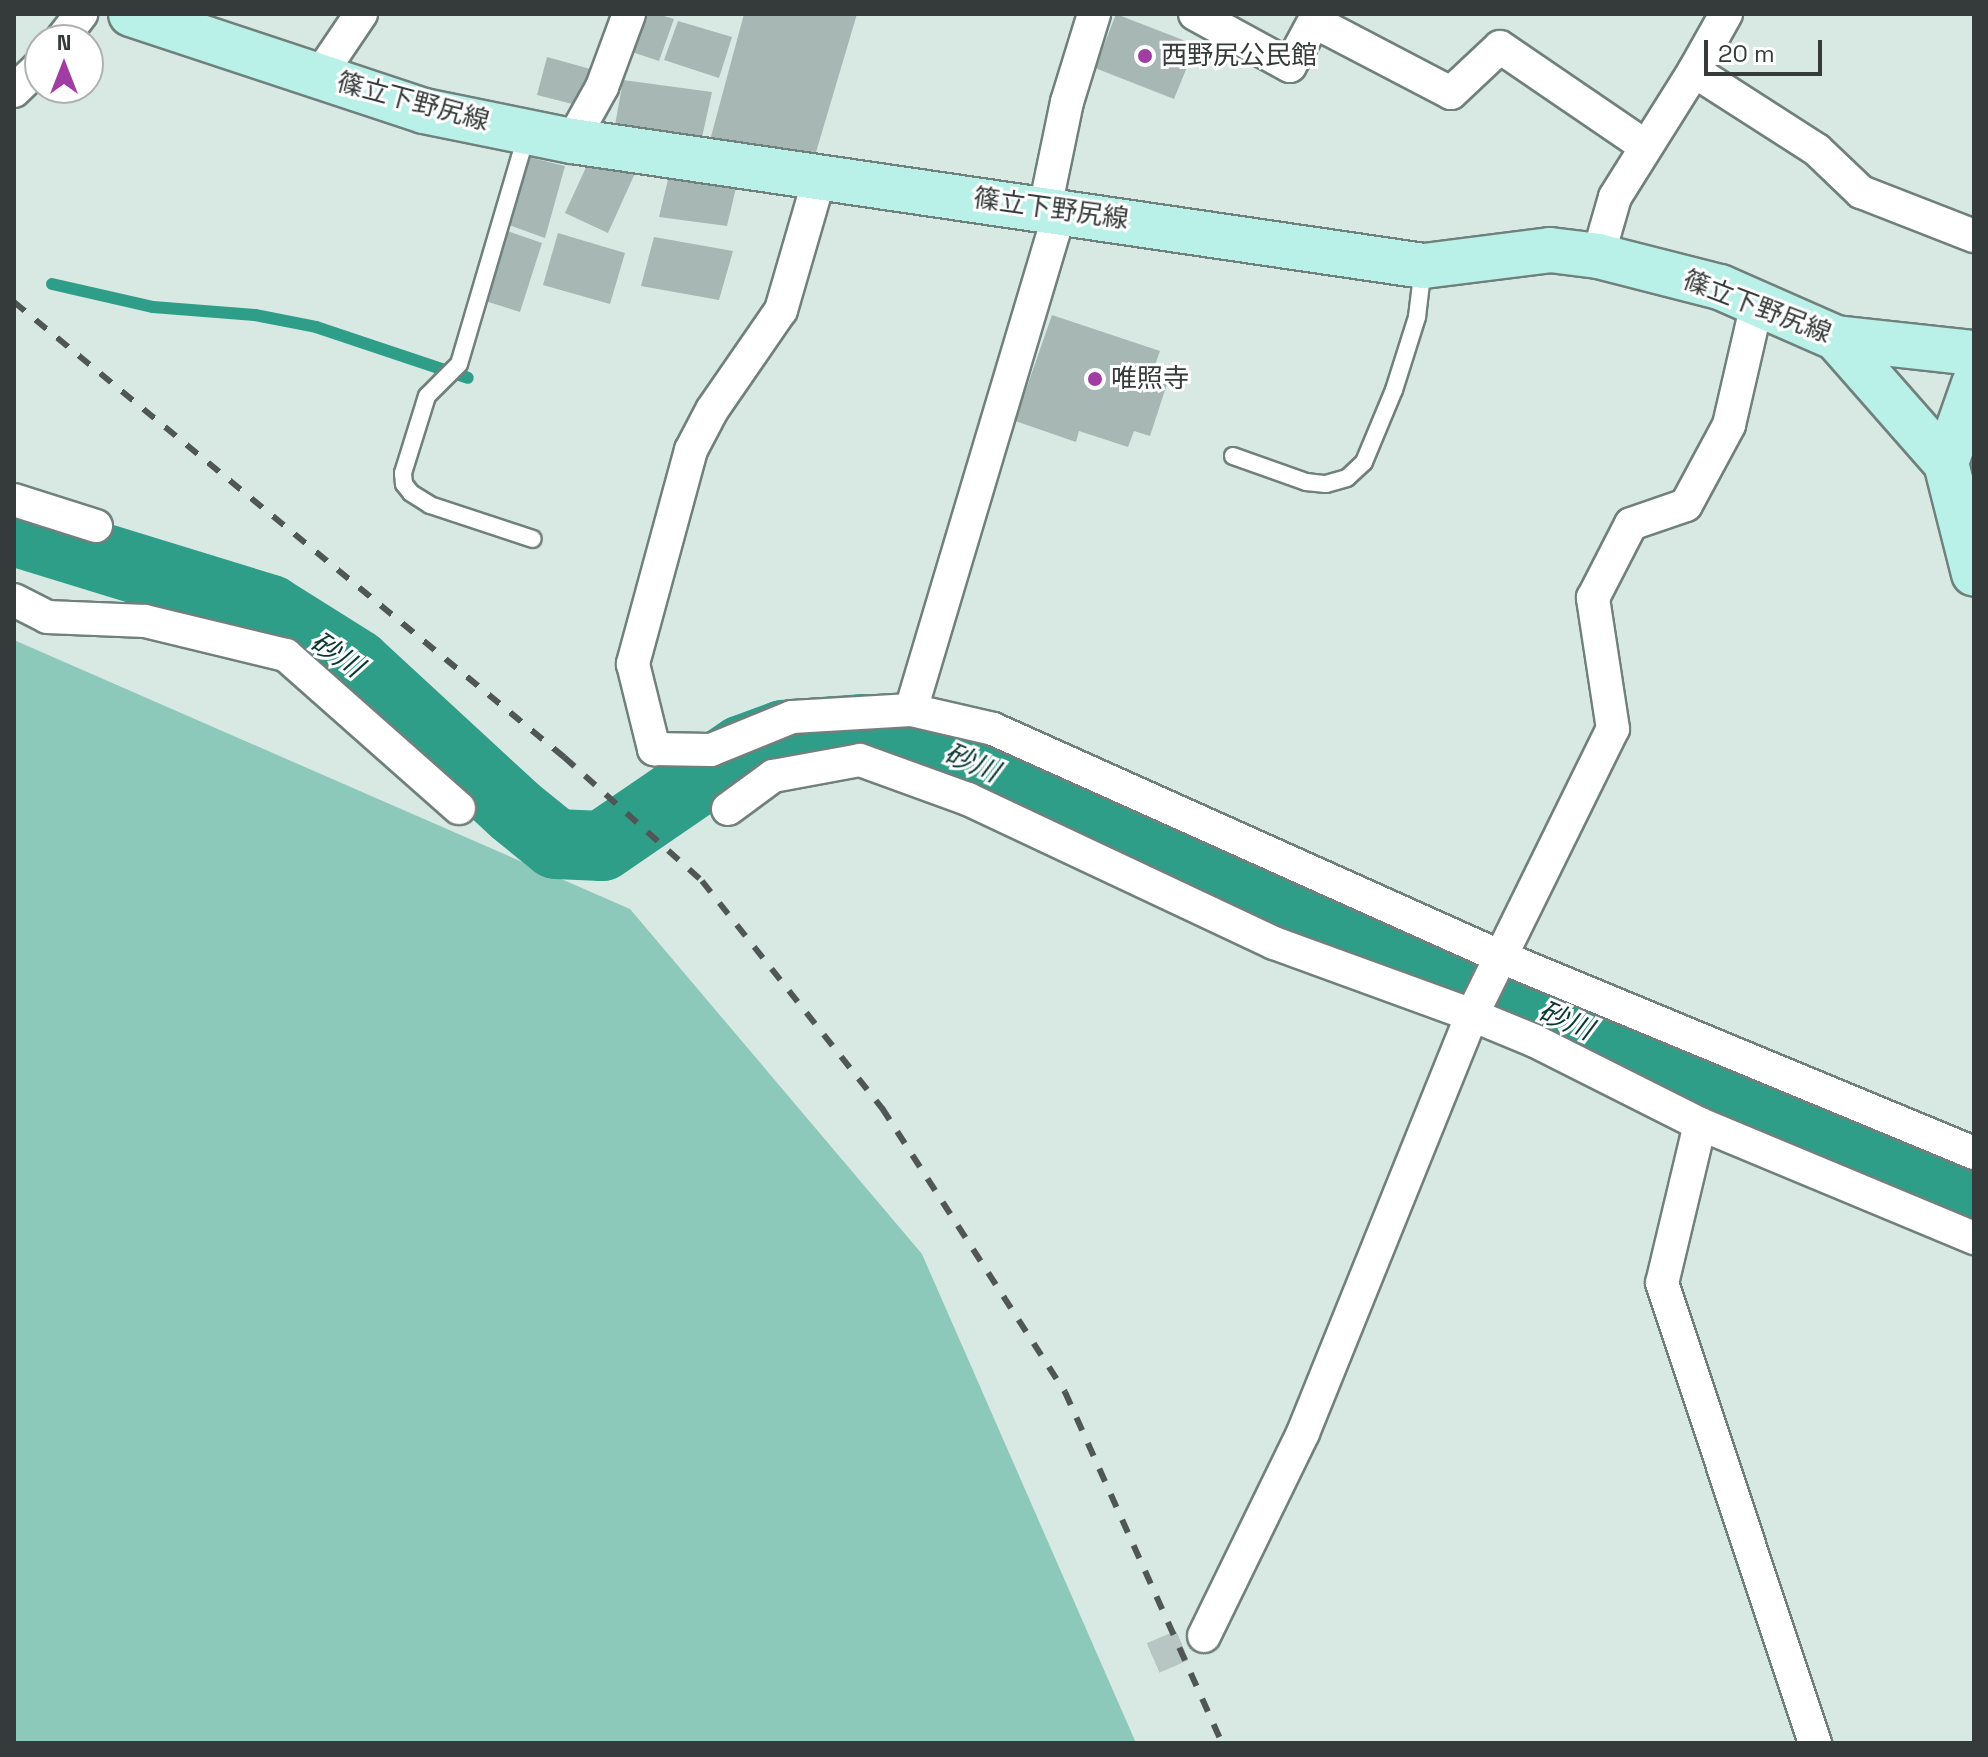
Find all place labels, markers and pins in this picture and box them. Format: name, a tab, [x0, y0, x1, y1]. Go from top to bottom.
place label: 西野尻公民館	[1161, 40, 1317, 72]
marker: 西野尻公民館	[1136, 47, 1154, 65]
place label: 唯照寺	[1111, 363, 1189, 395]
marker: 唯照寺	[1086, 370, 1104, 388]

